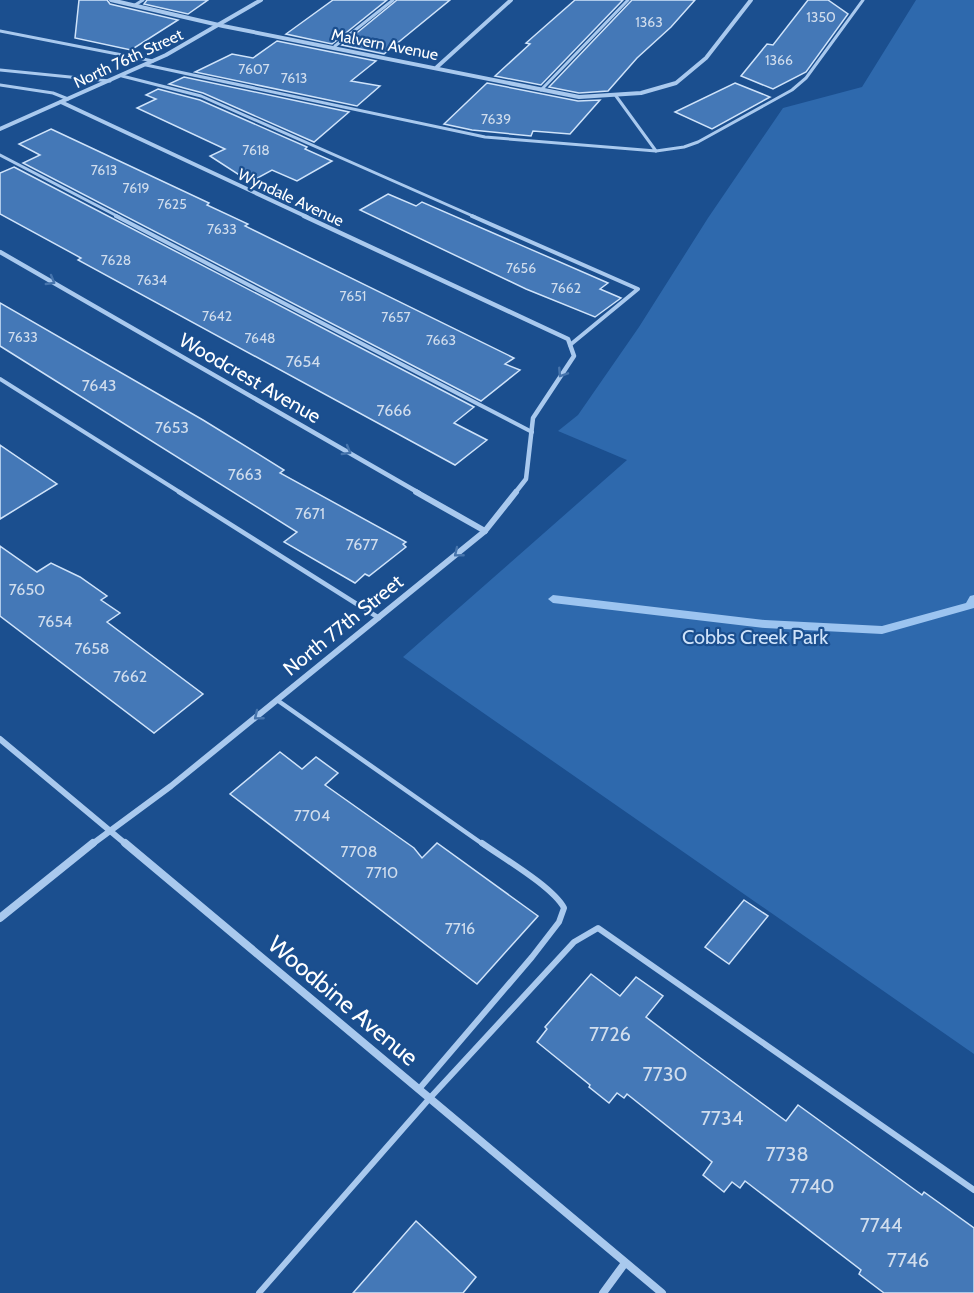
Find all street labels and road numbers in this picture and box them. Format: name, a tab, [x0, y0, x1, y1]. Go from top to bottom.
street label: North 76th Street	[71, 25, 186, 92]
street label: Malvern Avenue	[330, 25, 440, 64]
street label: Wyndale Avenue	[235, 165, 347, 230]
street label: Woodcrest Avenue	[175, 328, 325, 428]
street label: North 77th Street	[278, 569, 408, 681]
street label: Woodbine Avenue	[262, 929, 424, 1072]

